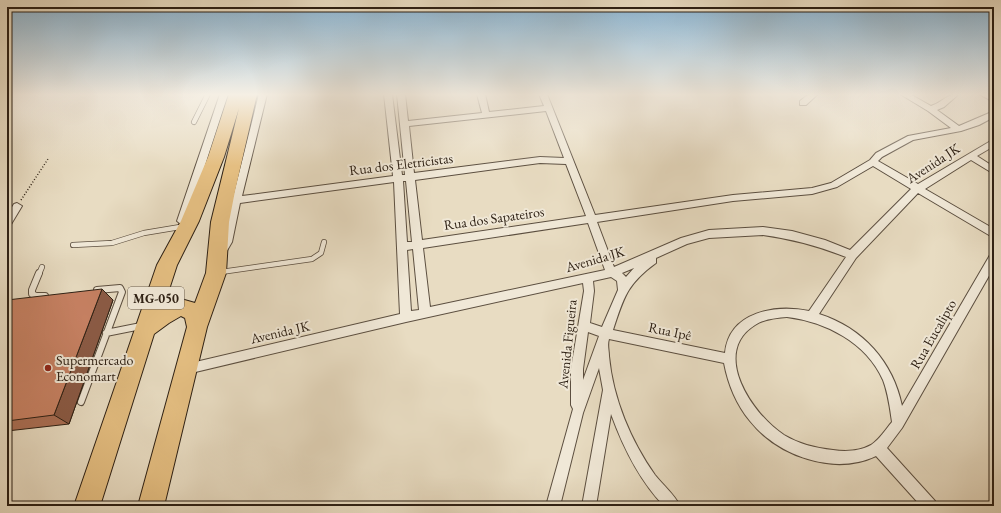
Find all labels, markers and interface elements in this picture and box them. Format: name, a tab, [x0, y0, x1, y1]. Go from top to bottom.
street label: Avenida JK	[902, 139, 964, 188]
street label: Rua dos Eletricistas	[348, 149, 454, 179]
street label: Rua dos Sapateiros	[443, 202, 546, 234]
street label: Avenida JK	[562, 242, 627, 276]
road number: MG-050	[128, 287, 184, 309]
street label: Rua Eucalipto	[906, 296, 960, 372]
street label: Avenida Figueira	[553, 298, 581, 390]
street label: Avenida JK	[248, 316, 312, 348]
street label: Rua Ipê	[647, 318, 694, 344]
place label: Supermercado Economart	[56, 351, 133, 385]
marker: Supermercado Economart	[43, 363, 53, 373]

